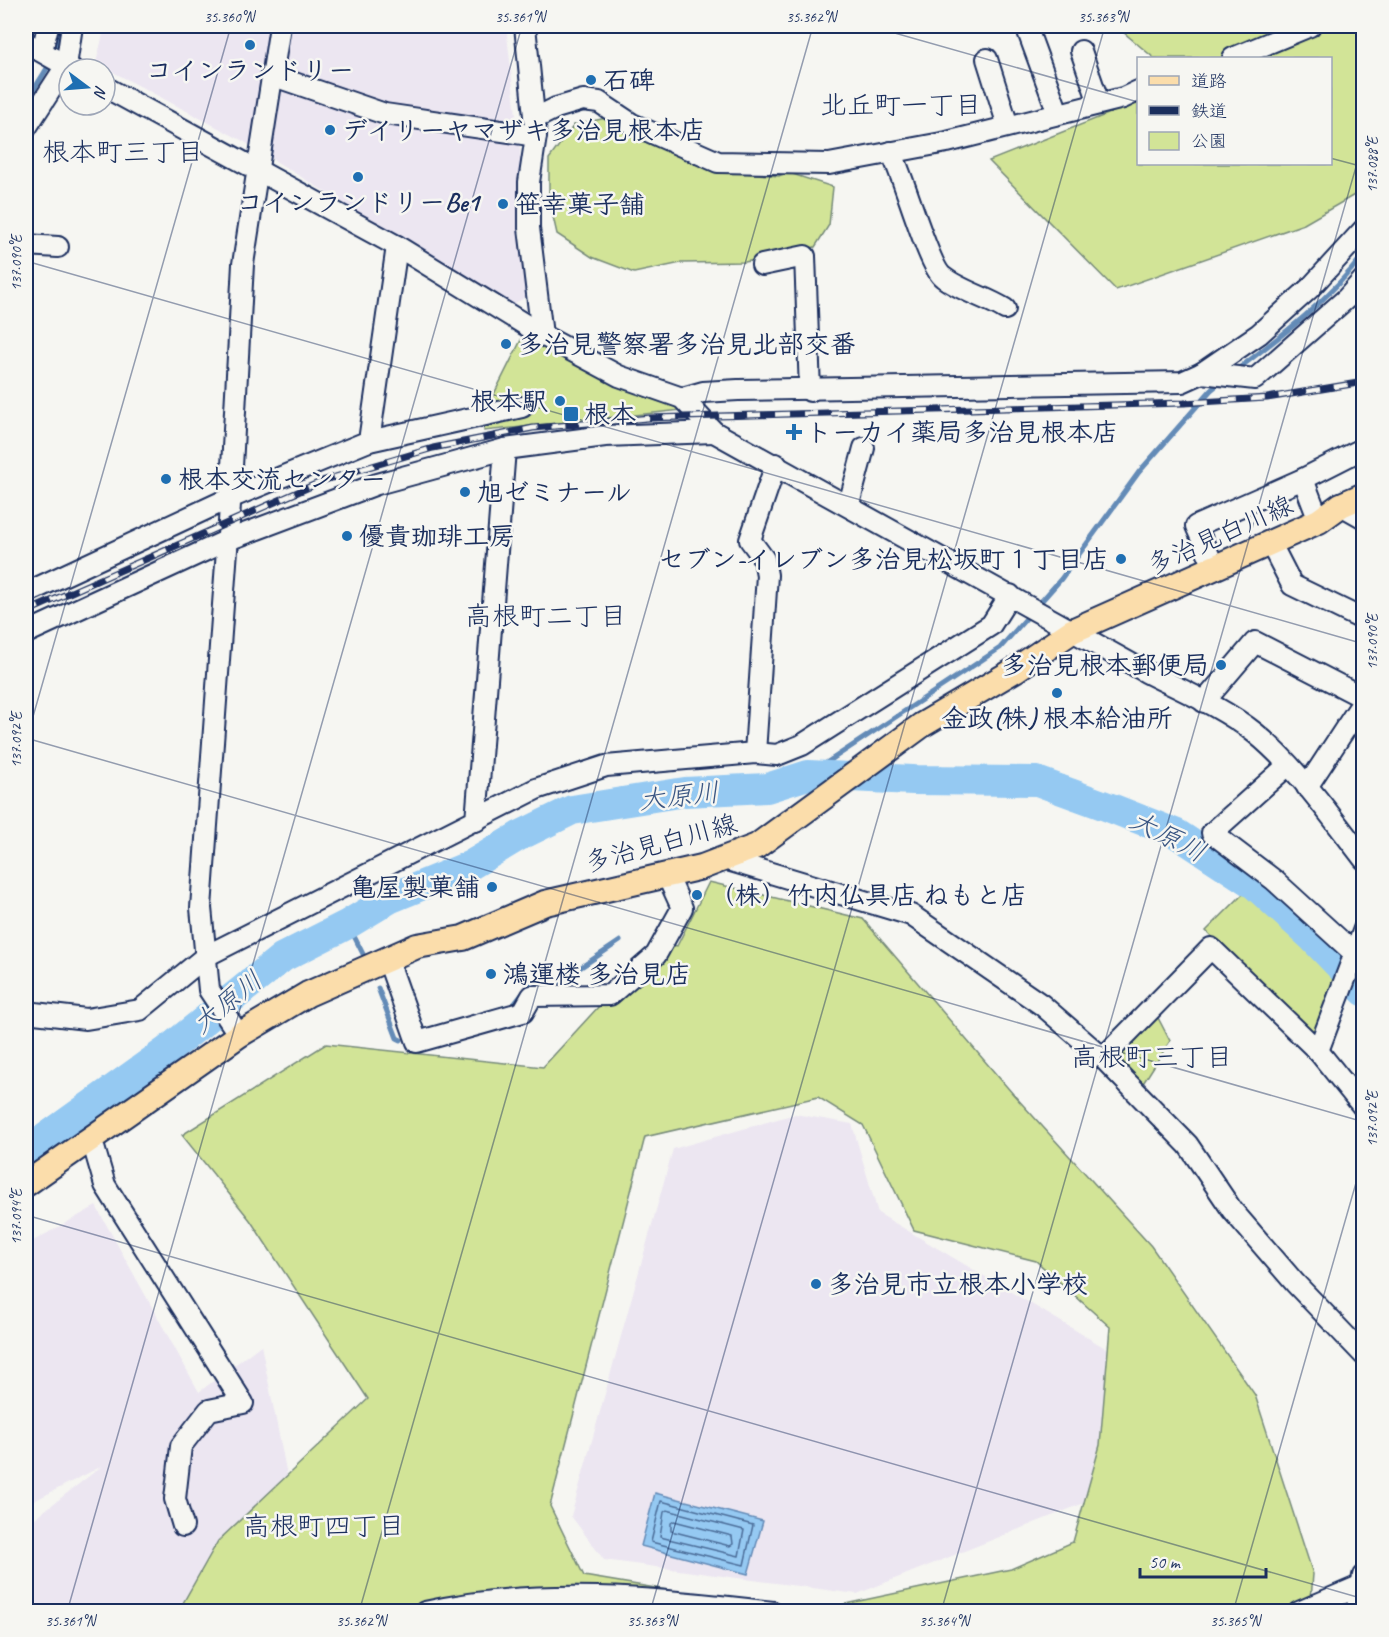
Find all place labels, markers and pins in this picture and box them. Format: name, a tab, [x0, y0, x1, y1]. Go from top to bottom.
marker: コインランドリー	[243, 38, 257, 52]
place label: コインランドリー	[146, 54, 354, 87]
place label: 石碑	[603, 64, 655, 97]
marker: 石碑	[584, 73, 598, 87]
place label: デイリーヤマザキ多治見根本店	[342, 114, 705, 147]
marker: デイリーヤマザキ多治見根本店	[323, 123, 337, 137]
marker: コインランドリーBe1	[351, 170, 365, 184]
place label: コインランドリーBe1	[237, 186, 482, 219]
place label: 笹幸菓子舗	[515, 188, 645, 221]
marker: 笹幸菓子舗	[496, 197, 510, 211]
place label: 多治見警察署多治見北部交番	[518, 328, 856, 361]
marker: 多治見警察署多治見北部交番	[499, 337, 513, 351]
place label: 根本駅	[470, 385, 548, 418]
marker: 根本駅	[553, 394, 567, 408]
place label: 根本	[584, 398, 636, 431]
marker: 根本	[562, 405, 580, 423]
place label: トーカイ薬局多治見根本店	[806, 416, 1119, 449]
marker: トーカイ薬局多治見根本店	[787, 425, 801, 439]
place label: 根本交流センター	[178, 463, 386, 496]
marker: 根本交流センター	[159, 472, 173, 486]
place label: 旭ゼミナール	[477, 476, 632, 509]
marker: 旭ゼミナール	[458, 485, 472, 499]
place label: 優貴珈琲工房	[359, 520, 515, 553]
marker: 優貴珈琲工房	[340, 529, 354, 543]
place label: セブン-イレブン多治見松坂町１丁目店	[659, 543, 1109, 576]
marker: セブン-イレブン多治見松坂町１丁目店	[1114, 552, 1128, 566]
place label: 多治見根本郵便局	[1001, 649, 1209, 682]
marker: 多治見根本郵便局	[1214, 658, 1228, 672]
marker: 金政(株) 根本給油所	[1050, 686, 1064, 700]
place label: 金政(株) 根本給油所	[941, 702, 1173, 735]
place label: 亀屋製菓舗	[350, 871, 480, 904]
place label: （株）竹内仏具店 ねもと店	[709, 879, 1027, 912]
marker: 亀屋製菓舗	[485, 880, 499, 894]
marker: （株）竹内仏具店 ねもと店	[690, 888, 704, 902]
place label: 鴻運楼 多治見店	[503, 958, 691, 991]
marker: 鴻運楼 多治見店	[484, 967, 498, 981]
place label: 多治見市立根本小学校	[828, 1268, 1088, 1301]
marker: 多治見市立根本小学校	[809, 1277, 823, 1291]

